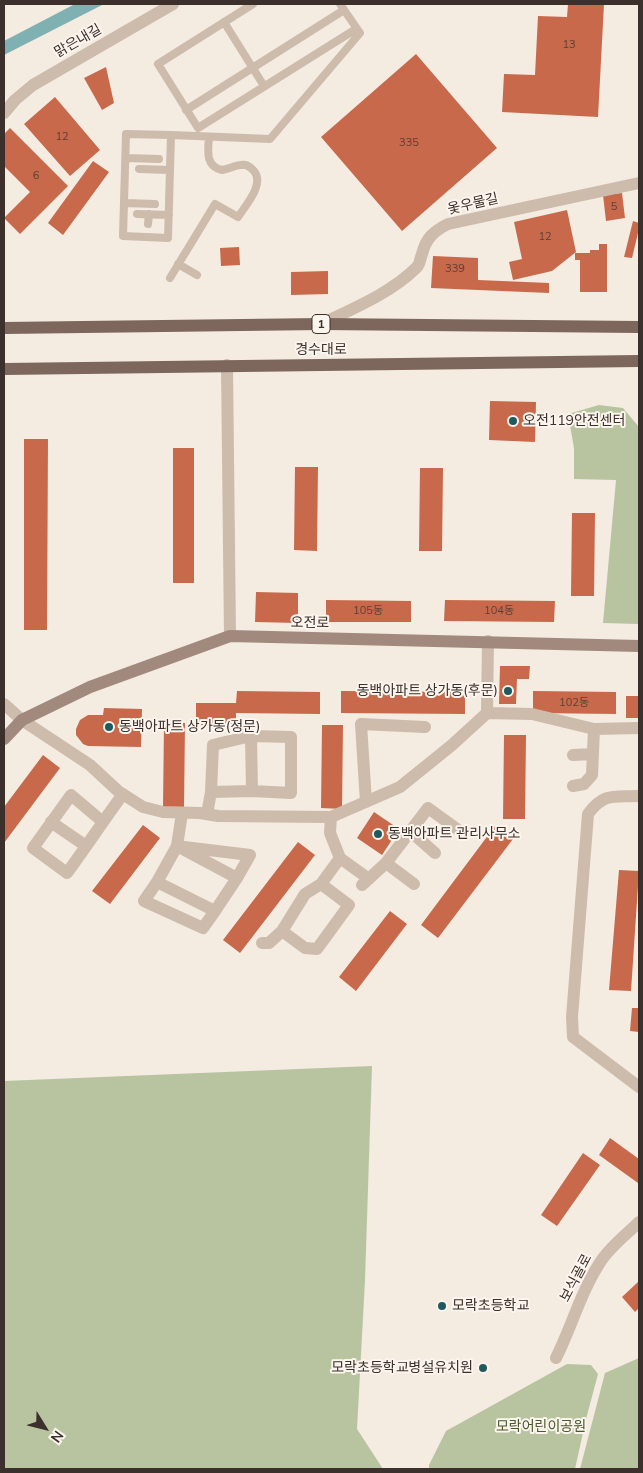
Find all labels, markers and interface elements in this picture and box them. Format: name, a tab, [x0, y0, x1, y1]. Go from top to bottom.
street label: 맑은내길	[51, 21, 105, 61]
house number: 13	[562, 38, 576, 52]
house number: 12	[55, 130, 69, 144]
house number: 335	[399, 136, 419, 150]
house number: 6	[33, 169, 39, 183]
street label: 옻우물길	[446, 190, 500, 218]
house number: 5	[611, 200, 617, 214]
house number: 12	[538, 230, 552, 244]
house number: 339	[445, 262, 465, 276]
road number: 1	[312, 314, 330, 334]
street label: 경수대로	[295, 342, 347, 358]
place label: 오전119안전센터	[523, 413, 625, 429]
marker: 오전119안전센터	[507, 415, 519, 427]
house number: 105동	[353, 604, 383, 618]
house number: 104동	[484, 604, 514, 618]
street label: 오전로	[291, 614, 329, 632]
place label: 동백아파트 상가동(후문)	[357, 683, 498, 699]
marker: 동백아파트 상가동(후문)	[502, 685, 514, 697]
house number: 102동	[559, 696, 589, 710]
place label: 동백아파트 상가동(정문)	[119, 719, 260, 735]
marker: 동백아파트 상가동(정문)	[103, 721, 115, 733]
place label: 동백아파트 관리사무소	[388, 826, 520, 842]
marker: 동백아파트 관리사무소	[372, 828, 384, 840]
street label: 보식골로	[556, 1251, 596, 1305]
place label: 모락초등학교	[452, 1298, 529, 1314]
marker: 모락초등학교	[436, 1300, 448, 1312]
place label: 모락초등학교병설유치원	[331, 1360, 473, 1376]
marker: 모락초등학교병설유치원	[477, 1362, 489, 1374]
north arrow	[20, 1403, 70, 1453]
park label: 모락어린이공원	[496, 1419, 586, 1435]
text: N	[47, 1427, 68, 1446]

